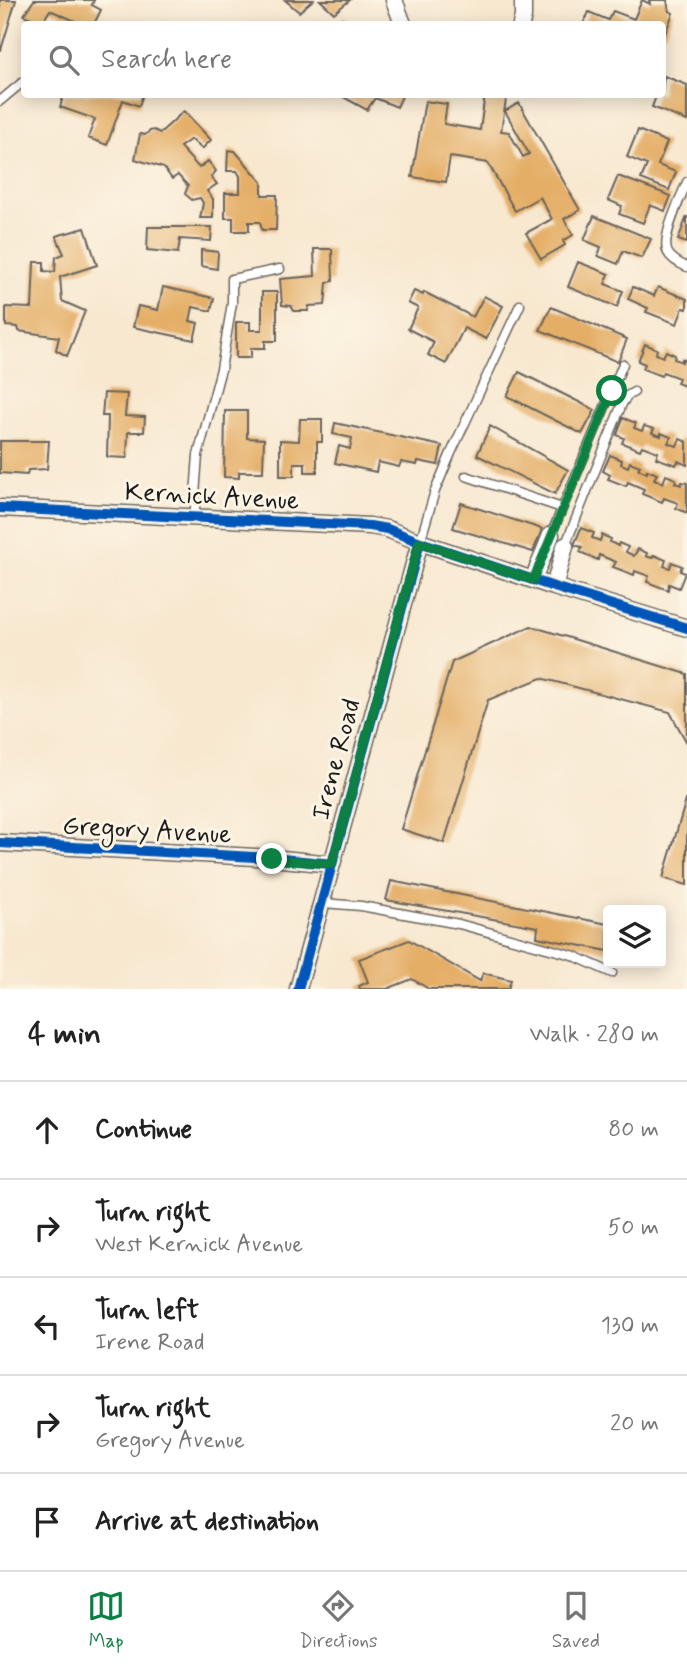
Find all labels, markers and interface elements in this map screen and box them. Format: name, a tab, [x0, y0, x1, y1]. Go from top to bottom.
search box	[21, 21, 666, 98]
icon: search	[45, 41, 83, 79]
text: Search here	[101, 43, 232, 77]
route start	[596, 375, 627, 406]
street label: Kernick Avenue	[124, 475, 300, 519]
street label: Irene Road	[304, 695, 369, 824]
street label: Gregory Avenue	[61, 810, 232, 854]
route end	[256, 843, 287, 874]
map controls	[603, 905, 666, 968]
button: layers	[603, 905, 666, 968]
text: 4 min	[28, 1015, 101, 1054]
text: Walk · 280 m	[529, 1020, 659, 1050]
icon: ahead	[28, 1111, 66, 1149]
text: Continue	[95, 1113, 192, 1147]
text: 80 m	[608, 1115, 659, 1145]
text: Turn right	[95, 1196, 211, 1230]
icon: right	[28, 1209, 66, 1247]
text: 50 m	[608, 1213, 659, 1243]
text: West Kernick Avenue	[95, 1230, 303, 1260]
text: Turn left	[95, 1294, 199, 1328]
icon: left	[28, 1307, 66, 1345]
text: 130 m	[601, 1311, 659, 1341]
text: Irene Road	[95, 1328, 205, 1358]
text: Turn right	[95, 1392, 211, 1426]
icon: right	[28, 1405, 66, 1443]
text: 20 m	[610, 1409, 659, 1439]
text: Gregory Avenue	[95, 1426, 245, 1456]
icon: arrive	[28, 1503, 66, 1541]
text: Arrive at destination	[95, 1505, 319, 1539]
tab: Map	[87, 1587, 125, 1654]
tab: Directions	[299, 1587, 378, 1654]
tab: Saved	[552, 1587, 600, 1654]

